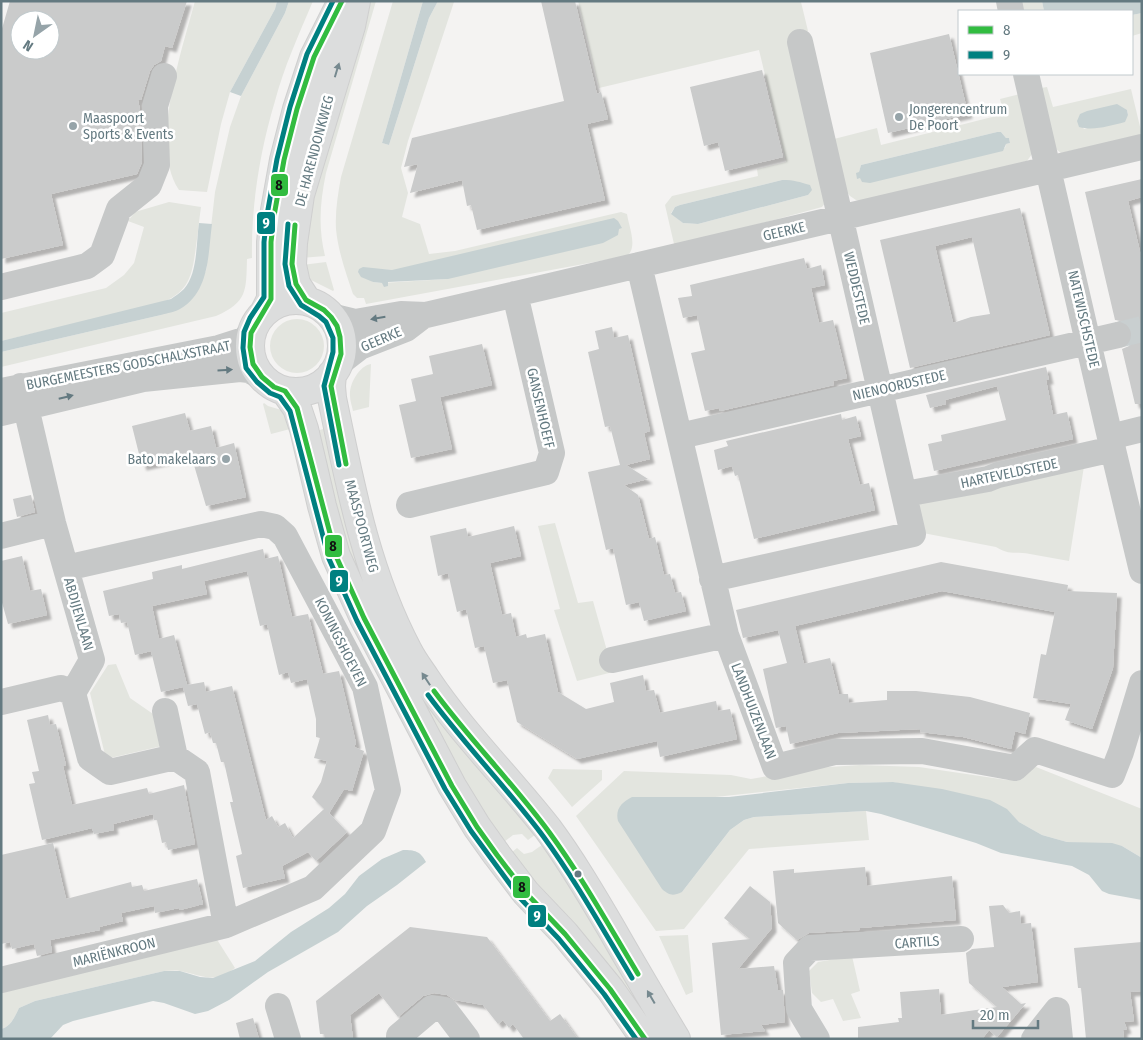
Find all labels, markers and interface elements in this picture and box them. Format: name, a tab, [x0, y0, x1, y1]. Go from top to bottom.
north arrow	[10, 10, 60, 60]
legend	[958, 10, 1133, 75]
text: 8	[1003, 21, 1011, 39]
text: N	[20, 36, 36, 55]
text: 9	[1003, 46, 1010, 64]
one-way arrow	[334, 62, 342, 77]
street label: DE HARENDONKWEG	[291, 94, 337, 209]
place label: Jongerencentrum De Poort	[909, 101, 1007, 134]
place label: Maaspoort Sports & Events	[83, 110, 173, 143]
marker: Jongerencentrum De Poort	[893, 111, 905, 123]
marker: Maaspoort Sports & Events	[67, 120, 79, 132]
line badge: 8	[270, 173, 289, 197]
text: 8	[275, 177, 283, 194]
line badge: 9	[256, 211, 276, 235]
text: 9	[262, 215, 270, 232]
street label: GEERKE	[761, 218, 807, 245]
street label: WEDDESTEDE	[840, 250, 873, 327]
street label: NATEWISCHSTEDE	[1064, 269, 1103, 370]
one-way arrow	[369, 315, 385, 323]
street label: GEERKE	[358, 323, 405, 356]
street label: BURGEMEESTERS GODSCHALXSTRAAT	[25, 337, 232, 394]
one-way arrow	[218, 366, 234, 374]
street label: GANSENHOEFF	[523, 366, 558, 450]
street label: NIENOORDSTEDE	[851, 366, 948, 404]
one-way arrow	[58, 393, 73, 401]
place label: Bato makelaars	[128, 451, 216, 468]
marker: Bato makelaars	[220, 453, 232, 465]
street label: HARTEVELDSTEDE	[959, 455, 1060, 492]
street label: MAASPOORTWEG	[341, 478, 382, 574]
line badge: 8	[324, 534, 343, 558]
text: 8	[329, 538, 337, 555]
line badge: 9	[329, 569, 349, 593]
text: 9	[335, 573, 343, 590]
street label: ABDIJENLAAN	[60, 576, 97, 653]
street label: KONINGSHOEVEN	[311, 595, 370, 690]
street label: LANDHUIZENLAAN	[727, 661, 780, 762]
one-way arrow	[422, 673, 431, 686]
unlabelled marker	[573, 869, 583, 879]
line badge: 8	[512, 875, 531, 899]
text: 8	[518, 879, 526, 896]
line badge: 9	[527, 904, 547, 928]
text: 9	[533, 908, 541, 925]
street label: CARTILS	[894, 932, 940, 953]
street label: MARIËNKROON	[71, 934, 157, 971]
one-way arrow	[647, 990, 656, 1003]
scale bar	[973, 998, 1038, 1030]
text: 20 m	[980, 1006, 1010, 1024]

